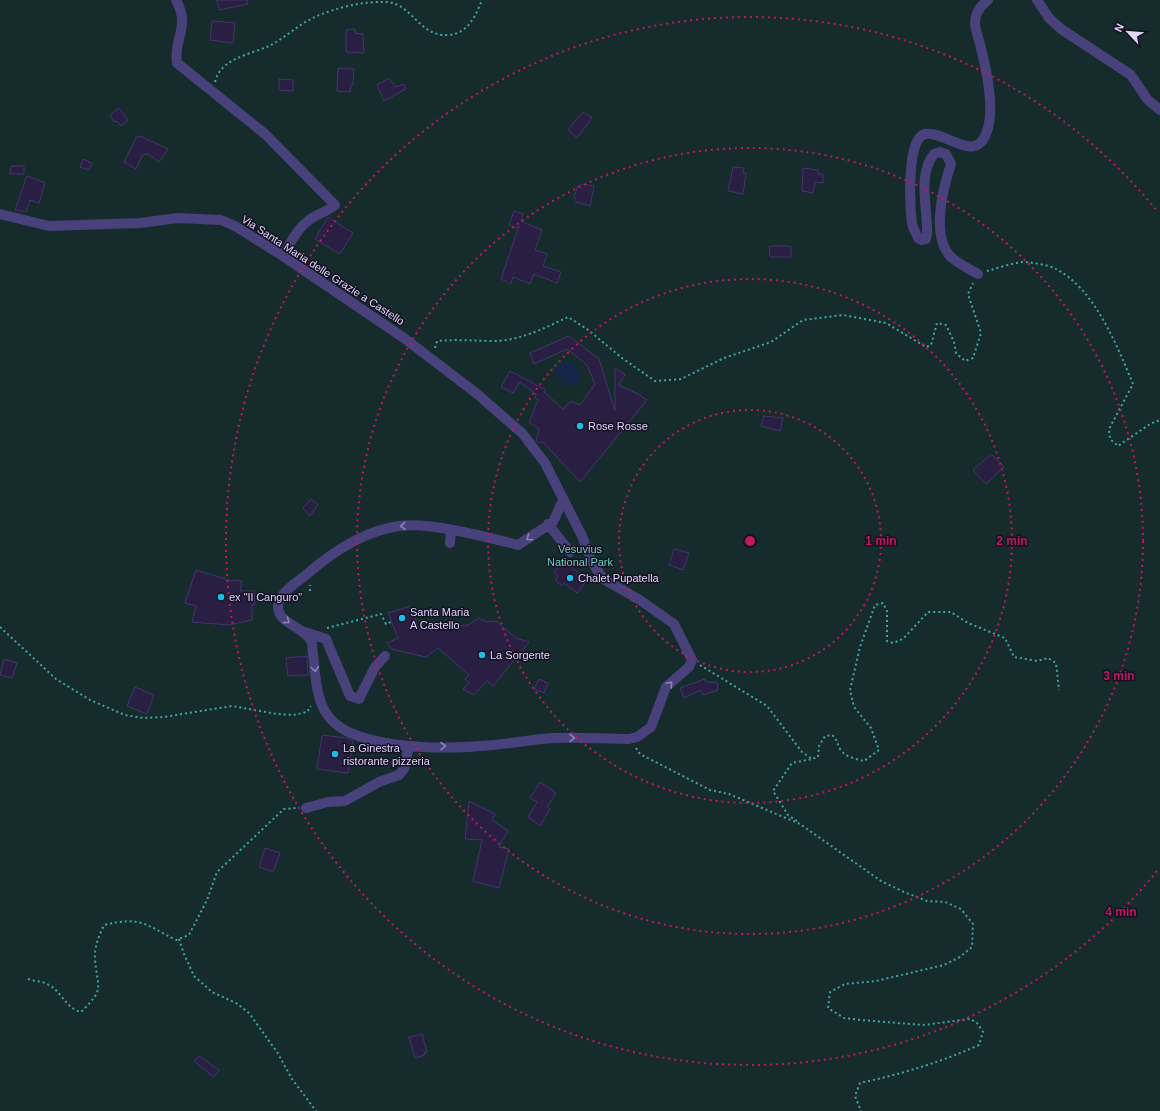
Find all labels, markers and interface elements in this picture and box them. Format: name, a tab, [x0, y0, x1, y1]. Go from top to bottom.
north arrow	[1108, 12, 1148, 52]
text: N	[1112, 21, 1126, 34]
street label: Via Santa Maria delle Grazie a Castello	[239, 213, 407, 327]
place label: Rose Rosse	[588, 420, 648, 432]
marker: Rose Rosse	[575, 421, 585, 431]
one-way arrow	[400, 522, 406, 531]
one-way arrow	[526, 533, 533, 540]
centre of rings	[743, 534, 757, 548]
text: 1 min	[865, 534, 897, 548]
text: 2 min	[996, 534, 1028, 548]
park label: Vesuvius National Park	[547, 543, 614, 568]
place label: Chalet Pupatella	[578, 572, 660, 584]
marker: Chalet Pupatella	[565, 573, 575, 583]
place label: ex "Il Canguro"	[229, 591, 302, 603]
marker: ex "Il Canguro"	[216, 592, 226, 602]
place label: Santa Maria A Castello	[410, 606, 470, 631]
marker: Santa Maria A Castello	[397, 613, 407, 623]
one-way arrow	[283, 616, 290, 623]
place label: La Sorgente	[490, 649, 550, 661]
marker: La Sorgente	[477, 650, 487, 660]
one-way arrow	[310, 666, 319, 672]
text: 3 min	[1103, 669, 1135, 683]
one-way arrow	[665, 682, 673, 689]
one-way arrow	[569, 734, 575, 742]
place label: La Ginestra ristorante pizzeria	[343, 742, 431, 767]
one-way arrow	[440, 742, 446, 751]
marker: La Ginestra ristorante pizzeria	[330, 749, 340, 759]
text: 4 min	[1105, 905, 1137, 919]

